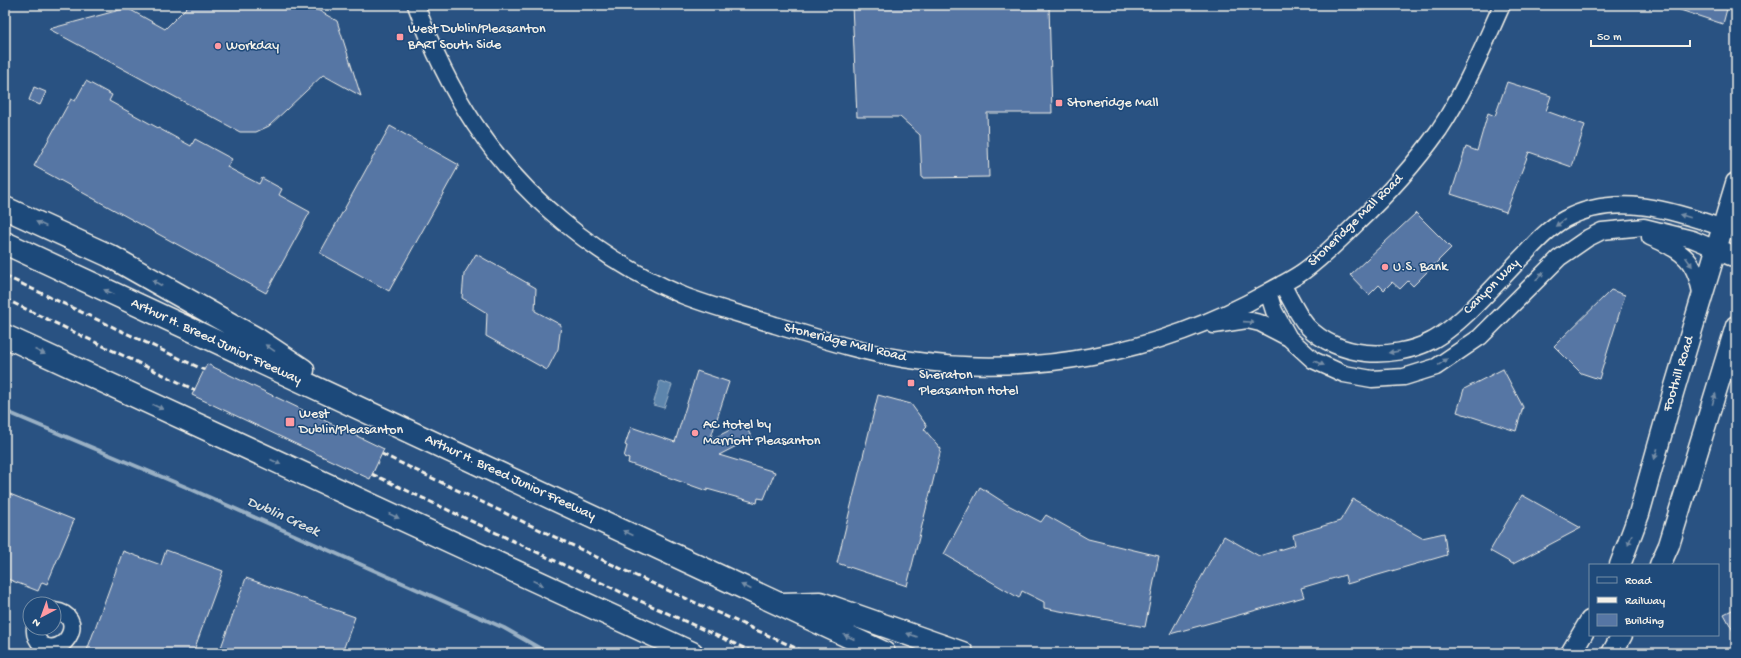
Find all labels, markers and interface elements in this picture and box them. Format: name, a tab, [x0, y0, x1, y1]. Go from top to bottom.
place label: West Dublin/Pleasanton BART South Side	[407, 21, 546, 54]
scale bar	[1591, 22, 1690, 48]
text: 50 m	[1597, 31, 1622, 45]
marker: West Dublin/Pleasanton BART South Side	[395, 32, 405, 42]
place label: Workday	[226, 38, 279, 55]
marker: Workday	[213, 41, 223, 51]
place label: Stoneridge Mall	[1067, 95, 1159, 112]
marker: Stoneridge Mall	[1054, 98, 1064, 108]
street label: Stoneridge Mall Road	[1305, 170, 1408, 271]
one-way arrow	[1679, 213, 1691, 219]
one-way arrow	[1555, 219, 1566, 227]
one-way arrow	[35, 221, 47, 227]
street label: Canyon Way	[1460, 255, 1524, 319]
one-way arrow	[1685, 257, 1693, 267]
place label: U.S. Bank	[1393, 259, 1449, 276]
marker: U.S. Bank	[1380, 262, 1390, 272]
one-way arrow	[1535, 271, 1545, 281]
one-way arrow	[151, 279, 163, 286]
one-way arrow	[104, 289, 115, 295]
street label: Arthur H. Breed Junior Freeway	[128, 295, 304, 389]
one-way arrow	[1243, 318, 1255, 325]
street label: Stoneridge Mall Road	[782, 320, 910, 367]
street label: Foothill Road	[1659, 332, 1699, 415]
one-way arrow	[265, 344, 275, 352]
one-way arrow	[35, 349, 46, 355]
one-way arrow	[1388, 349, 1400, 355]
one-way arrow	[1438, 358, 1448, 366]
one-way arrow	[1313, 360, 1325, 366]
place label: Sheraton Pleasanton Hotel	[918, 367, 1019, 400]
marker: Sheraton Pleasanton Hotel	[906, 378, 916, 388]
one-way arrow	[1711, 392, 1717, 404]
one-way arrow	[153, 404, 164, 410]
place label: West Dublin/Pleasanton	[298, 406, 404, 439]
marker: West Dublin/Pleasanton	[284, 416, 296, 428]
place label: AC Hotel by Marriott Pleasanton	[703, 417, 821, 450]
marker: AC Hotel by Marriott Pleasanton	[690, 428, 700, 438]
street label: Arthur H. Breed Junior Freeway	[422, 431, 598, 525]
one-way arrow	[1653, 448, 1659, 460]
one-way arrow	[271, 459, 282, 465]
water label: Dublin Creek	[244, 493, 323, 542]
one-way arrow	[389, 513, 400, 519]
one-way arrow	[623, 530, 634, 536]
one-way arrow	[1627, 534, 1633, 546]
legend	[1589, 564, 1719, 636]
text: Road	[1625, 575, 1652, 589]
one-way arrow	[533, 580, 544, 586]
one-way arrow	[741, 584, 752, 590]
text: Railway	[1625, 595, 1665, 609]
north arrow	[22, 596, 62, 636]
text: N	[30, 615, 43, 629]
text: Building	[1624, 615, 1664, 629]
one-way arrow	[905, 632, 917, 638]
one-way arrow	[843, 634, 854, 640]

